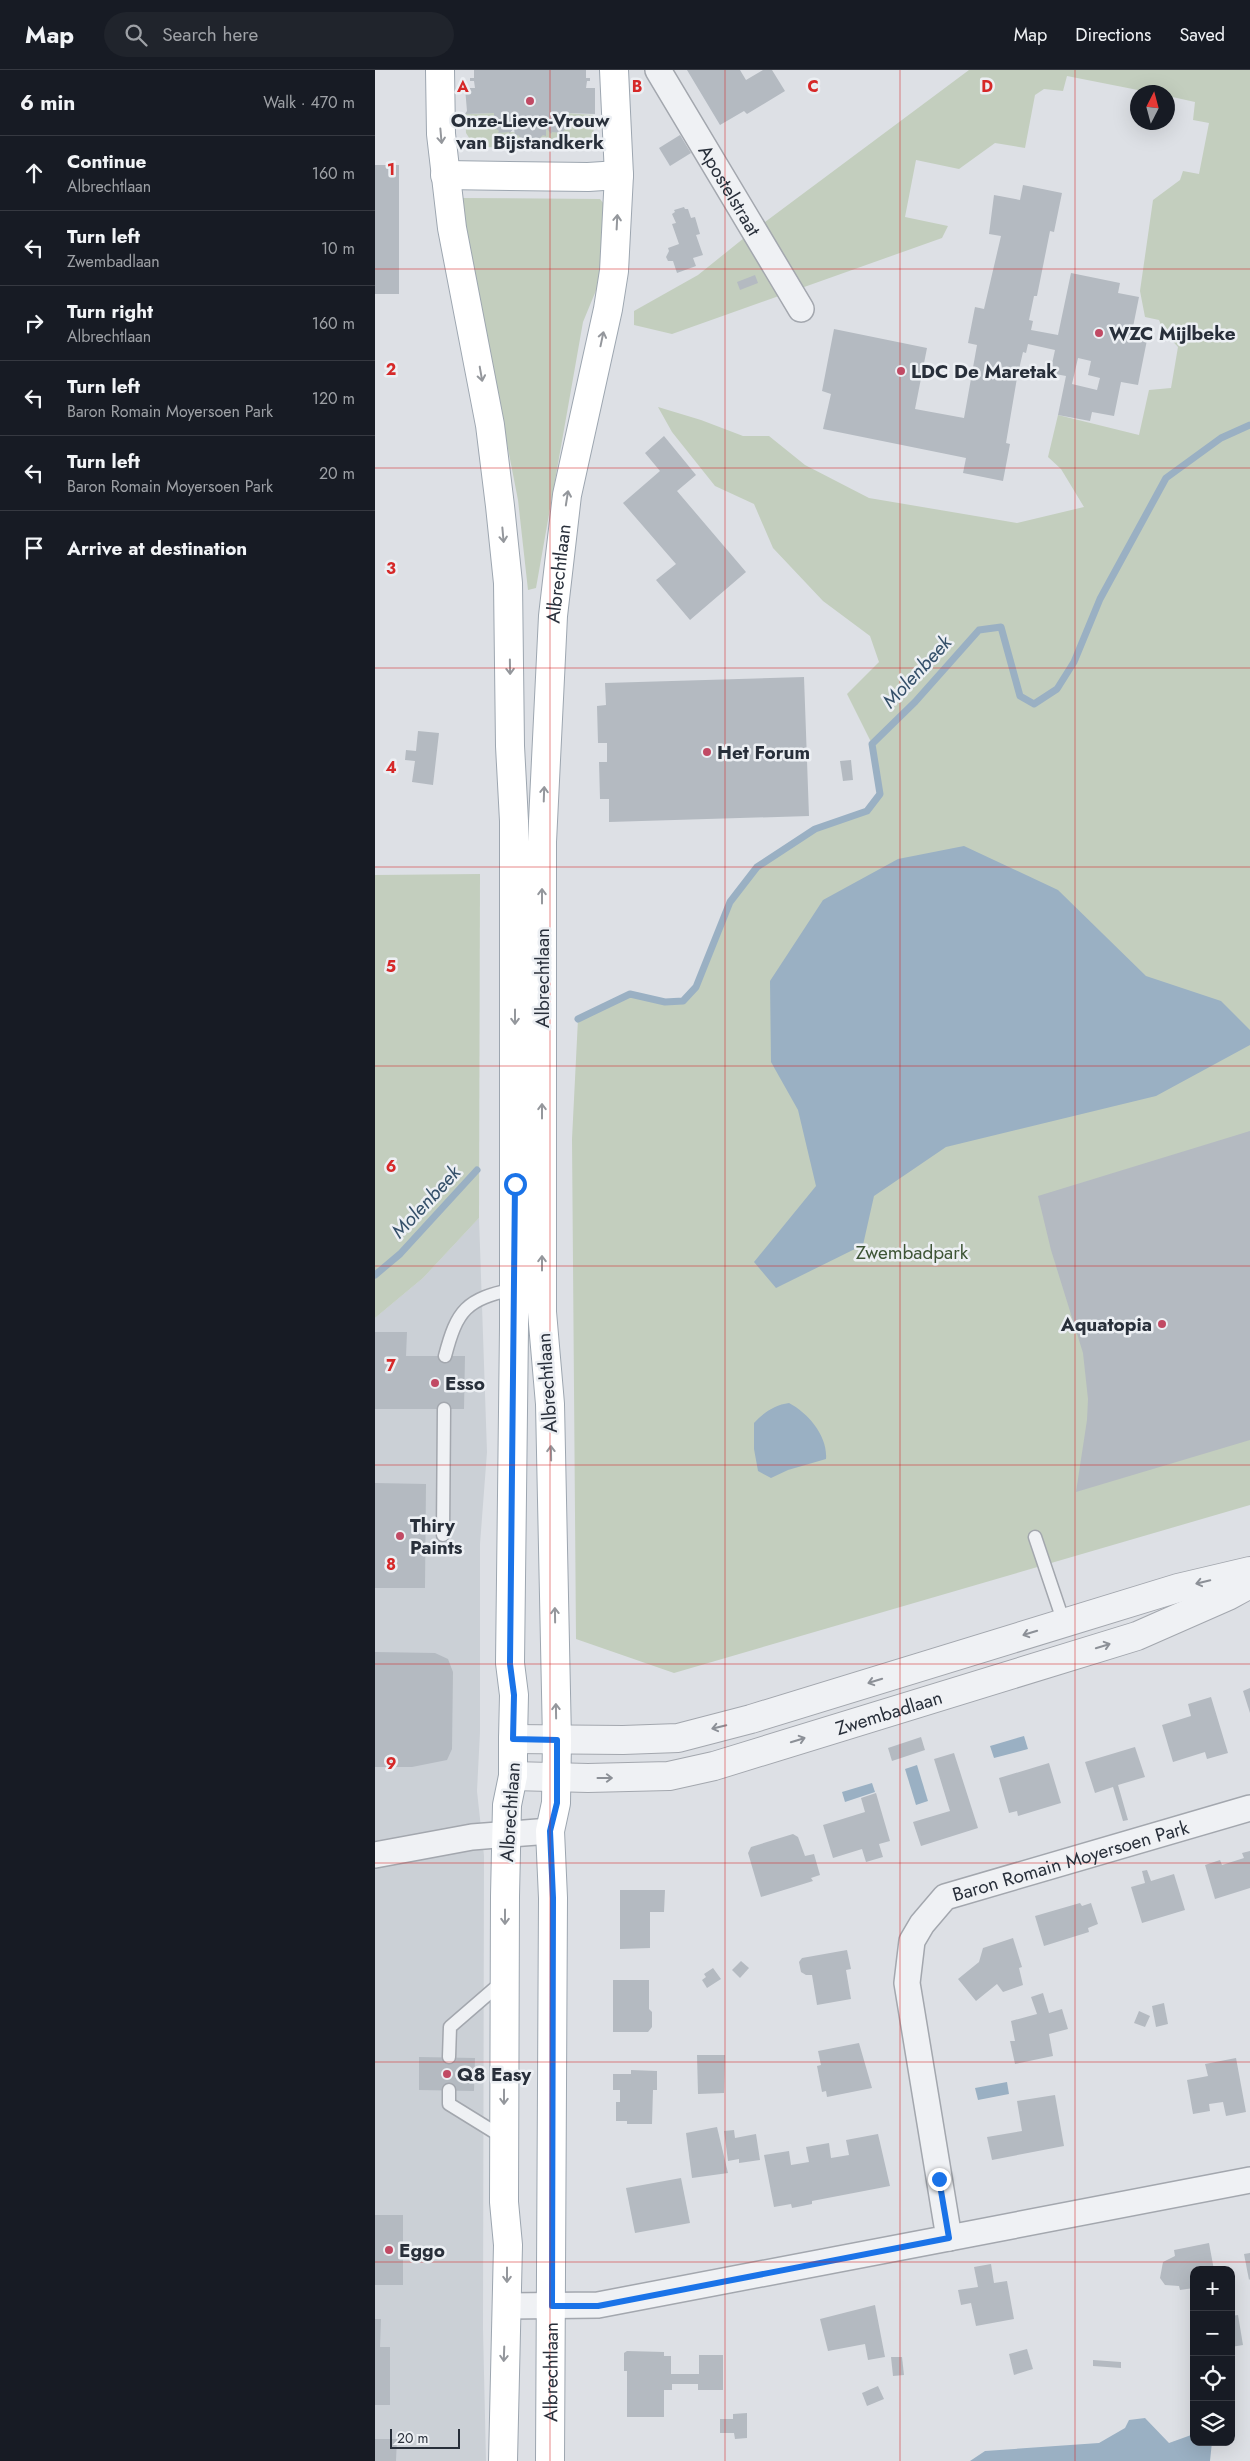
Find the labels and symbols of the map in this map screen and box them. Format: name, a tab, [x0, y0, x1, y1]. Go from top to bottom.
text: A	[456, 75, 469, 98]
text: B	[632, 75, 642, 98]
text: C	[807, 75, 819, 98]
text: D	[981, 75, 993, 98]
north arrow	[1130, 85, 1175, 130]
marker: Onze-Lieve-Vrouw van Bijstandkerk	[524, 95, 536, 107]
place label: Onze-Lieve-Vrouw van Bijstandkerk	[451, 107, 610, 156]
one-way arrow	[436, 128, 446, 144]
street label: Apostelstraat	[692, 140, 768, 241]
text: 1	[387, 158, 395, 181]
one-way arrow	[612, 214, 621, 230]
place label: WZC Mijlbeke	[1109, 320, 1236, 347]
marker: WZC Mijlbeke	[1093, 327, 1105, 339]
one-way arrow	[598, 331, 607, 347]
text: 2	[386, 358, 396, 381]
place label: LDC De Maretak	[911, 358, 1057, 385]
marker: LDC De Maretak	[895, 365, 907, 377]
one-way arrow	[476, 366, 486, 382]
one-way arrow	[562, 490, 572, 506]
street label: Albrechtlaan	[539, 522, 577, 624]
one-way arrow	[498, 527, 508, 543]
text: 3	[386, 557, 396, 580]
water label: Molenbeek	[876, 628, 959, 715]
one-way arrow	[505, 658, 515, 675]
place label: Het Forum	[717, 739, 810, 766]
marker: Het Forum	[701, 746, 713, 758]
text: 4	[385, 756, 397, 779]
one-way arrow	[540, 786, 549, 802]
one-way arrow	[537, 888, 547, 904]
street label: Albrechtlaan	[529, 928, 556, 1028]
text: 5	[386, 955, 396, 978]
one-way arrow	[510, 1008, 520, 1024]
one-way arrow	[537, 1103, 547, 1120]
text: 6	[386, 1155, 396, 1178]
water label: Molenbeek	[385, 1158, 468, 1245]
route start	[504, 1173, 527, 1196]
park label: Zwembadpark	[856, 1239, 969, 1266]
one-way arrow	[537, 1255, 547, 1272]
place label: Aquatopia	[1060, 1311, 1152, 1338]
marker: Aquatopia	[1156, 1318, 1168, 1330]
street label: Albrechtlaan	[530, 1332, 564, 1434]
text: 7	[386, 1354, 396, 1377]
place label: Esso	[445, 1370, 485, 1397]
marker: Esso	[429, 1377, 441, 1389]
one-way arrow	[546, 1445, 556, 1462]
place label: Thiry Paints	[410, 1512, 463, 1561]
marker: Thiry Paints	[394, 1530, 406, 1542]
text: 8	[386, 1553, 396, 1576]
one-way arrow	[1195, 1578, 1211, 1587]
one-way arrow	[550, 1607, 559, 1623]
one-way arrow	[1022, 1629, 1038, 1639]
one-way arrow	[1095, 1640, 1111, 1650]
one-way arrow	[867, 1677, 883, 1686]
street label: Zwembadlaan	[832, 1683, 945, 1741]
one-way arrow	[551, 1703, 561, 1720]
one-way arrow	[711, 1723, 727, 1732]
one-way arrow	[789, 1735, 805, 1745]
text: 9	[386, 1752, 396, 1775]
street label: Albrechtlaan	[493, 1761, 527, 1863]
one-way arrow	[596, 1773, 613, 1783]
street label: Baron Romain Moyersoen Park	[949, 1813, 1192, 1908]
one-way arrow	[500, 1908, 510, 1925]
place label: Q8 Easy	[457, 2061, 532, 2088]
marker: Q8 Easy	[441, 2068, 453, 2080]
one-way arrow	[499, 2088, 509, 2105]
route end	[928, 2168, 951, 2191]
place label: Eggo	[399, 2237, 445, 2264]
marker: Eggo	[383, 2244, 395, 2256]
one-way arrow	[502, 2266, 512, 2283]
street label: Albrechtlaan	[537, 2322, 564, 2422]
one-way arrow	[500, 2346, 509, 2362]
scale bar	[390, 2426, 460, 2449]

